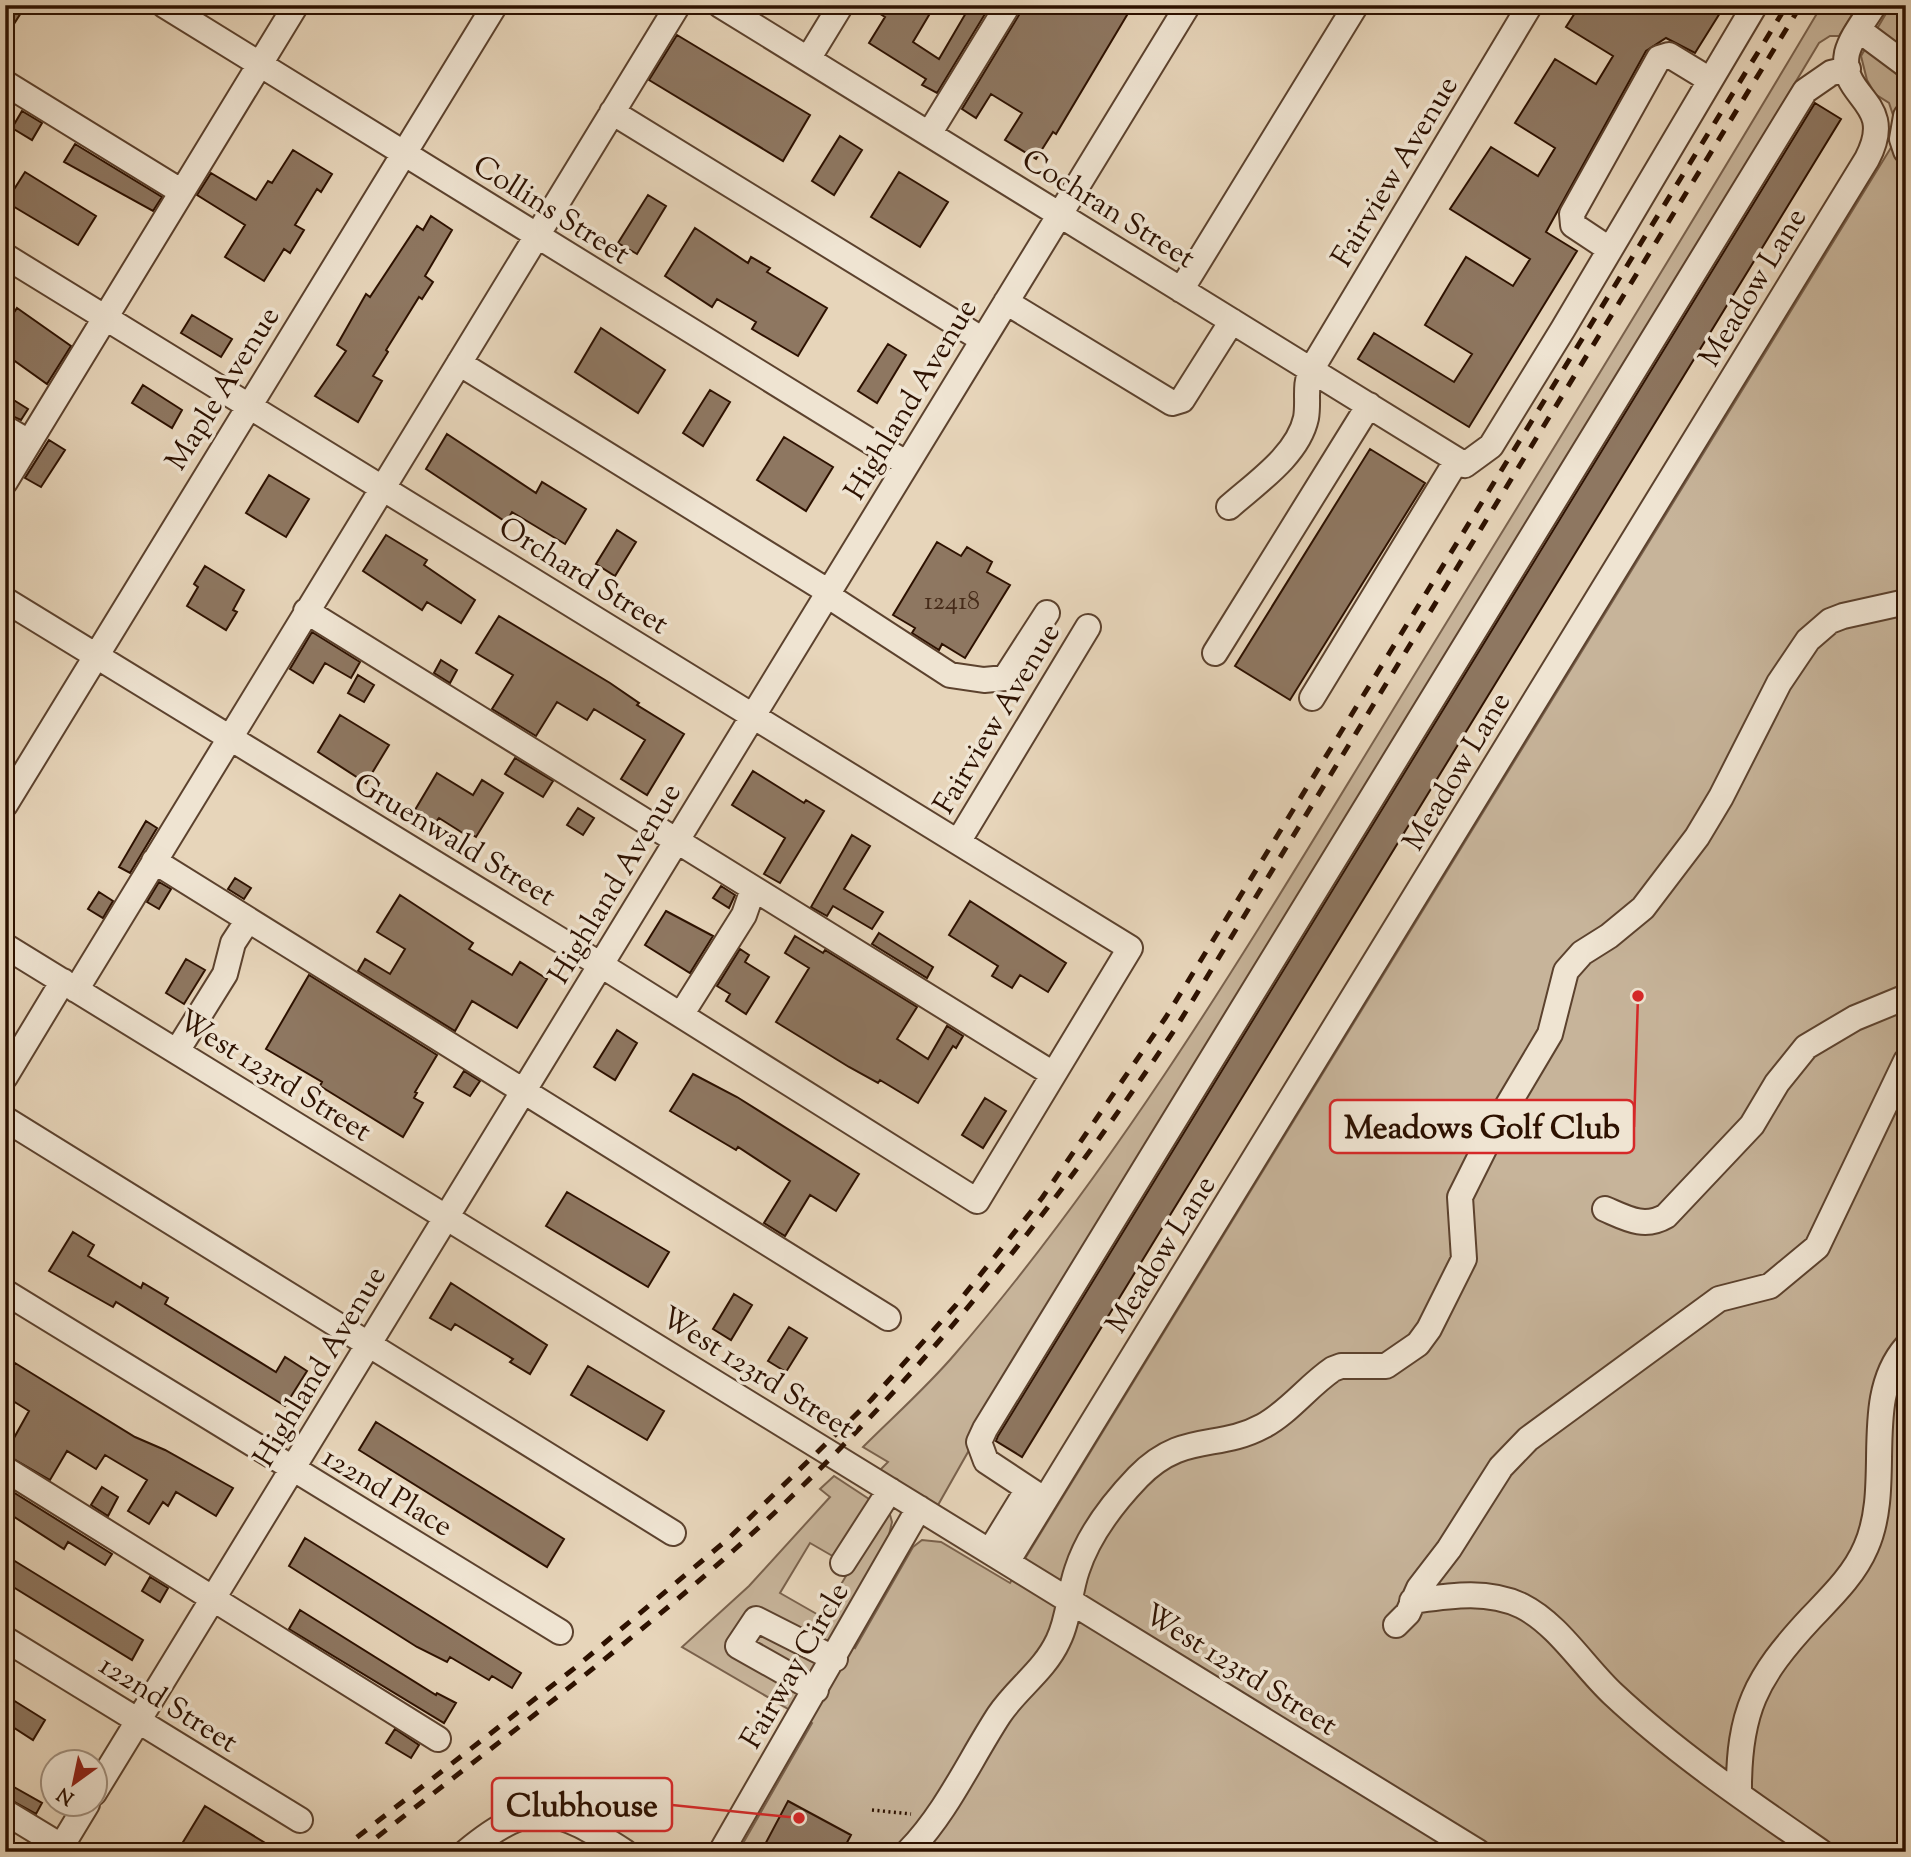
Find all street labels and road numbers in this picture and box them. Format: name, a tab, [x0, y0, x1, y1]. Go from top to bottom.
street label: Fairview Avenue	[1322, 69, 1470, 276]
street label: Cochran Street	[1013, 140, 1203, 281]
street label: Collins Street	[464, 146, 638, 277]
street label: Meadow Lane	[1690, 201, 1819, 376]
street label: Highland Avenue	[835, 292, 989, 509]
street label: Maple Avenue	[157, 299, 292, 480]
street label: Orchard Street	[489, 508, 676, 647]
street label: Fairview Avenue	[924, 616, 1072, 823]
street label: Meadow Lane	[1394, 685, 1523, 860]
street label: Gruenwald Street	[344, 764, 563, 919]
street label: Highland Avenue	[539, 776, 693, 993]
street label: West 123rd Street	[169, 1000, 379, 1154]
street label: Meadow Lane	[1096, 1168, 1228, 1343]
street label: Highland Avenue	[244, 1259, 398, 1476]
street label: West 123rd Street	[652, 1297, 862, 1451]
street label: 122nd Place	[313, 1437, 460, 1549]
street label: Fairway Circle	[731, 1575, 861, 1757]
street label: West 123rd Street	[1135, 1594, 1345, 1748]
street label: 122nd Street	[90, 1645, 245, 1765]

